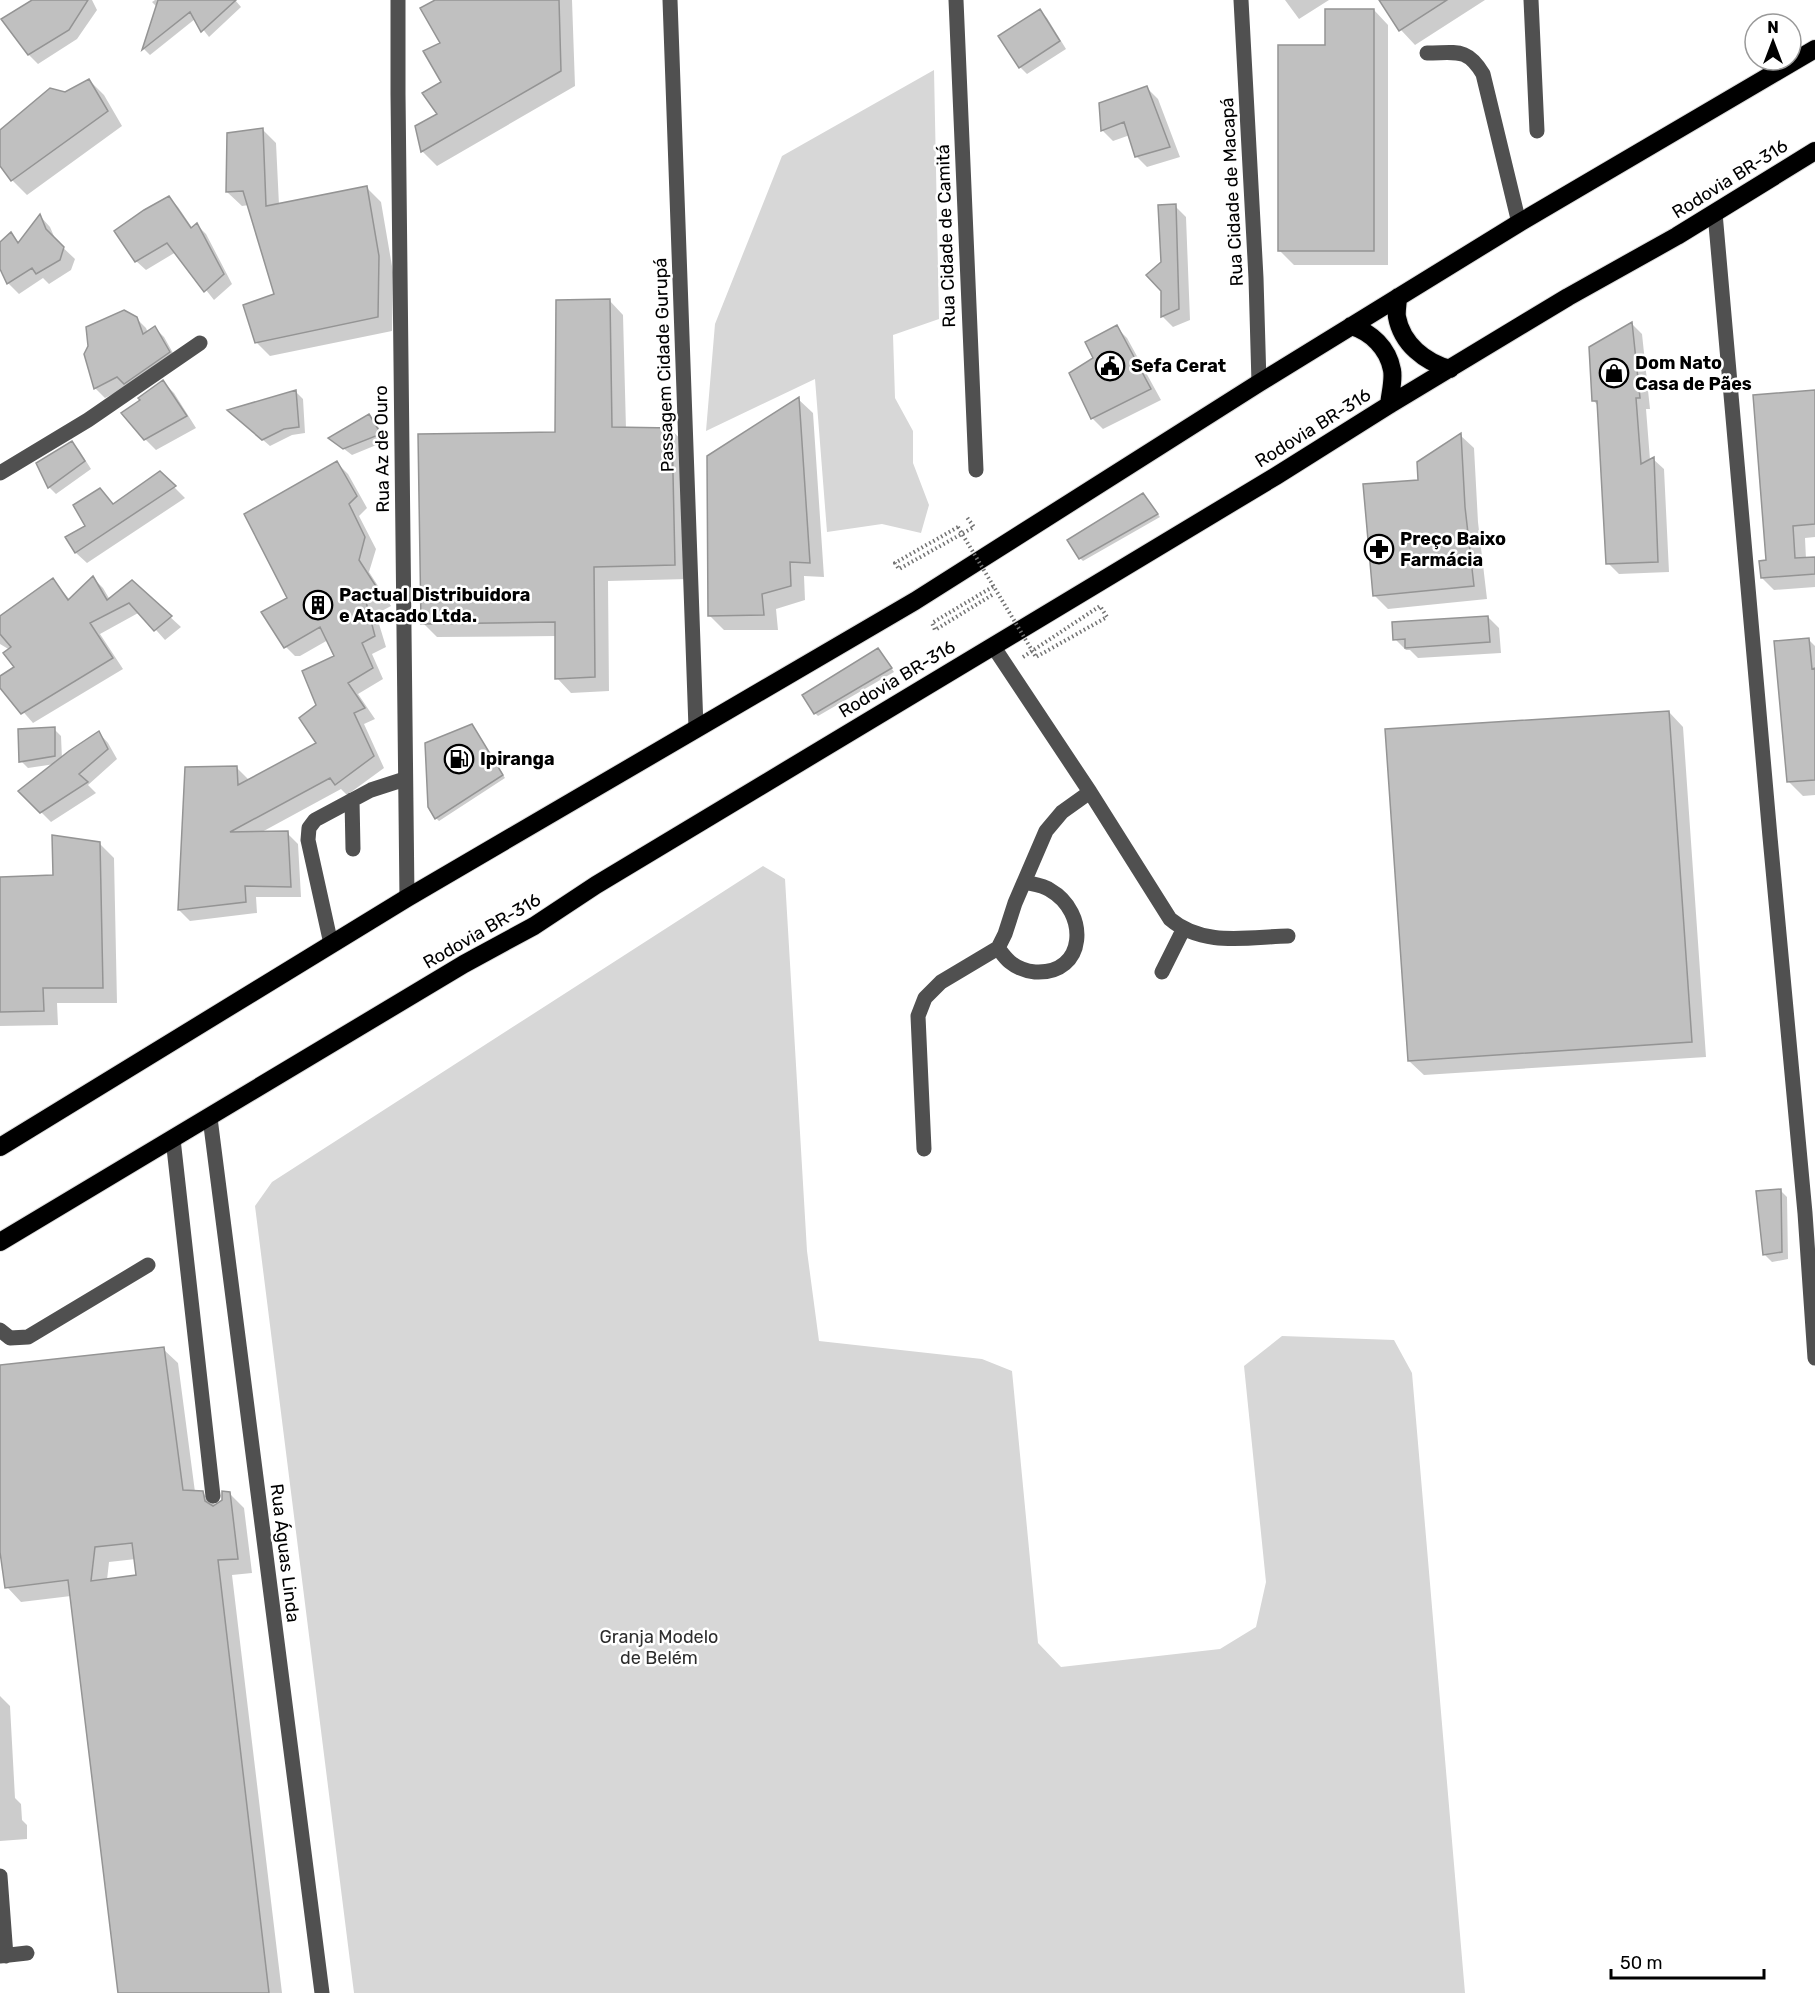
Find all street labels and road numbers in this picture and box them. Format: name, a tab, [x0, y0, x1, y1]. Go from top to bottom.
street label: Rua Cidade de Macapá	[1216, 97, 1248, 287]
street label: Rodovia BR-316	[1668, 135, 1792, 223]
street label: Rua Cidade de Camitá	[932, 144, 960, 328]
street label: Passagem Cidade Gurupá	[649, 257, 679, 473]
street label: Rodovia BR-316	[1251, 384, 1375, 472]
street label: Rua Az de Ouro	[370, 385, 394, 513]
street label: Rodovia BR-316	[835, 635, 959, 722]
street label: Rodovia BR-316	[419, 888, 545, 974]
street label: Rua Águas Linda	[266, 1482, 304, 1624]

